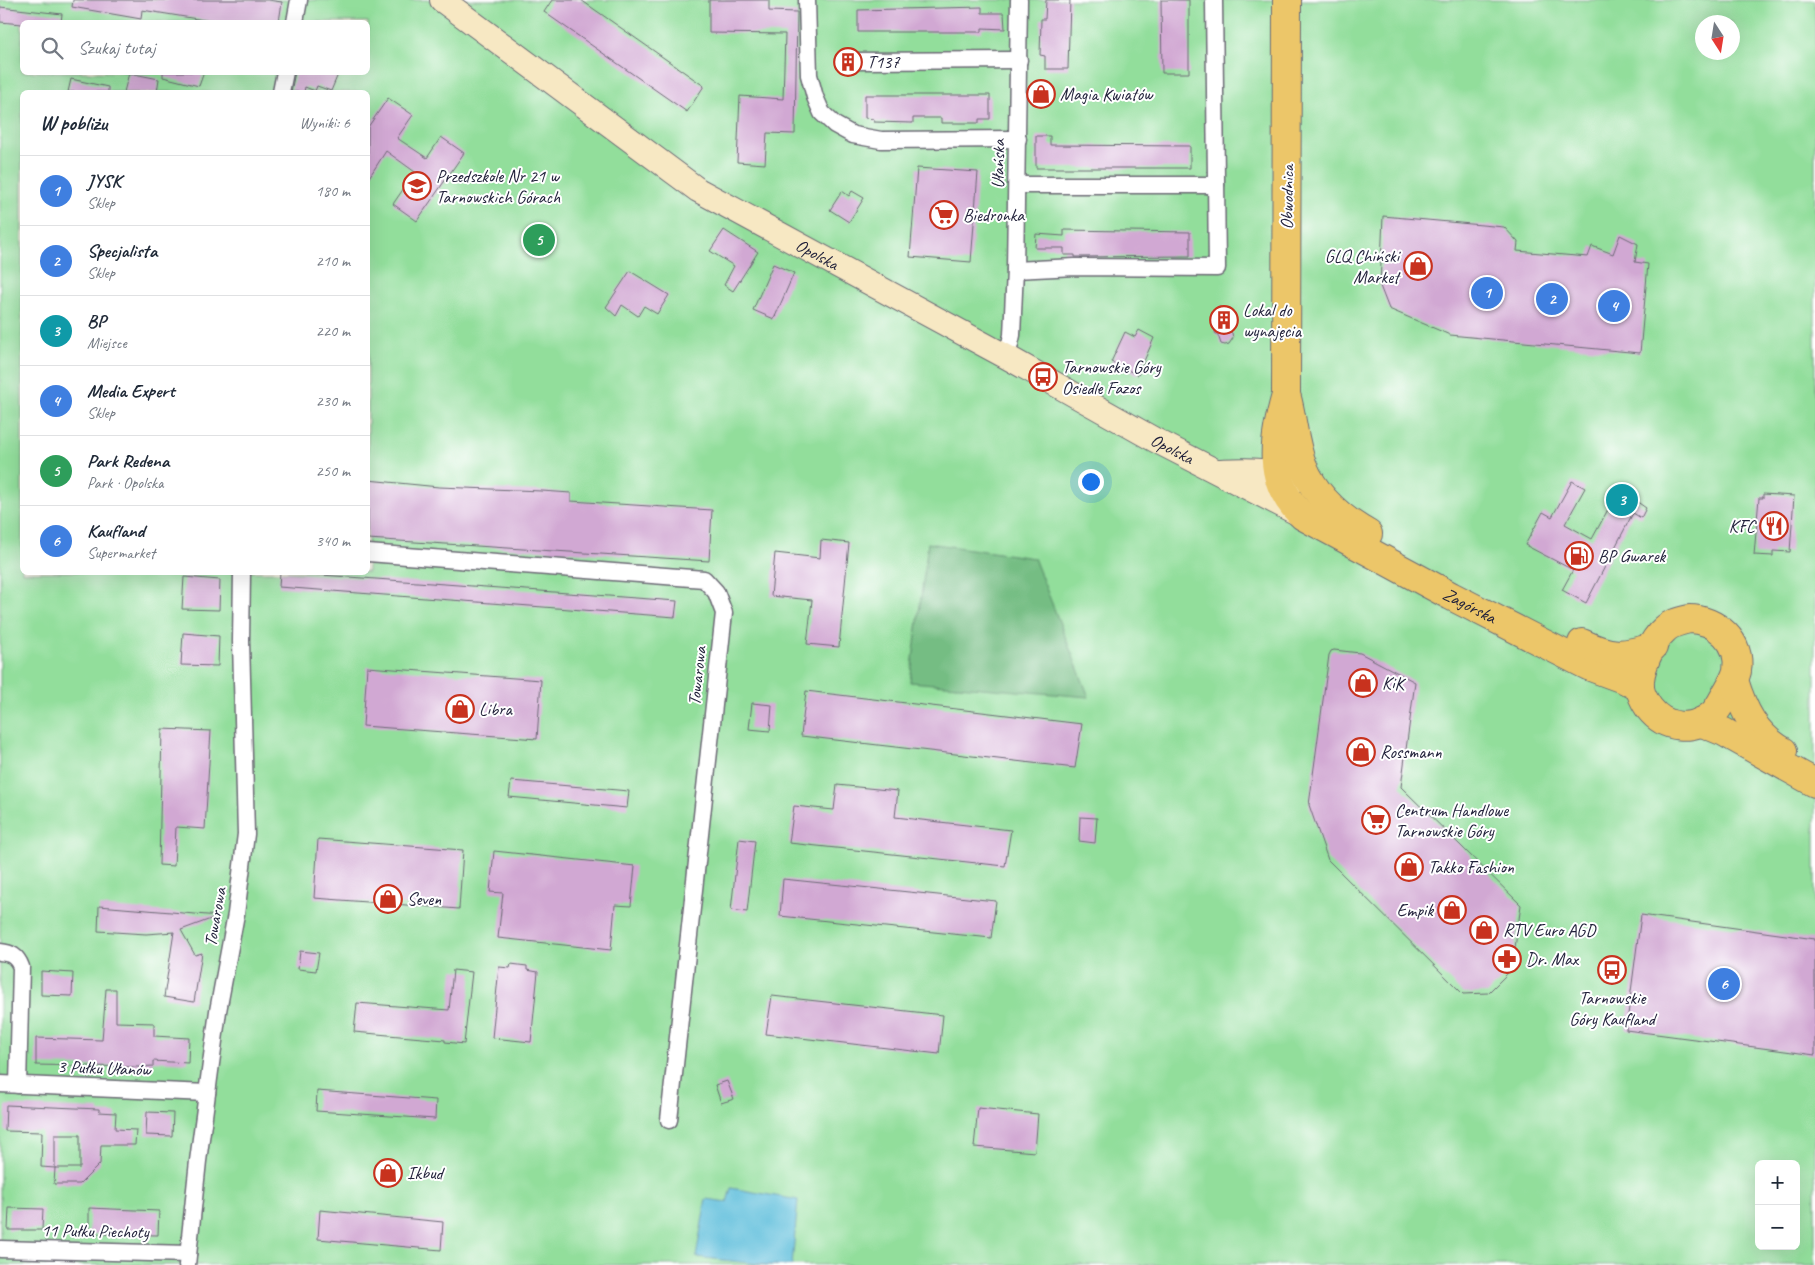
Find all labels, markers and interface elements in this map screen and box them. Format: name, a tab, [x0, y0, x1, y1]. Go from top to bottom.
north arrow	[1695, 15, 1740, 60]
search box	[20, 20, 370, 75]
icon: search	[38, 34, 66, 62]
text: Szukaj tutaj	[78, 36, 155, 60]
building icon: T137	[833, 47, 863, 77]
place label: T137	[867, 51, 900, 73]
shop icon: Magia Kwiatów	[1026, 79, 1056, 109]
place label: Magia Kwiatów	[1060, 83, 1154, 105]
text: W pobliżu	[40, 110, 107, 136]
text: Wyniki: 6	[299, 113, 350, 133]
street label: Ułańska	[987, 138, 1009, 189]
street label: Obwodnica	[1275, 163, 1299, 230]
place label: Przedszkole Nr 21 w Tarnowskich Górach	[436, 165, 561, 208]
text: JYSK	[87, 169, 121, 193]
school or university icon: Przedszkole Nr 21 w Tarnowskich Górach	[402, 171, 432, 201]
text: 1	[52, 181, 60, 201]
text: 180 m	[316, 181, 350, 201]
text: Sklep	[87, 193, 115, 213]
supermarket icon: Biedronka	[929, 200, 959, 230]
place label: Biedronka	[963, 204, 1025, 226]
pin: 5	[523, 221, 555, 259]
street label: Opolska	[792, 234, 844, 276]
text: Specjalista	[87, 239, 157, 263]
place label: GLQ Chiński Market	[1325, 245, 1402, 288]
text: 2	[52, 251, 60, 271]
text: 210 m	[316, 251, 350, 271]
shop icon: GLQ Chiński Market	[1403, 251, 1433, 281]
text: Sklep	[87, 263, 115, 283]
pin: 1	[1471, 274, 1503, 312]
pin: 2	[1536, 280, 1568, 318]
pin: 4	[1598, 287, 1630, 325]
place label: Lokal do wynajęcia	[1243, 299, 1303, 342]
building icon: Lokal do wynajęcia	[1209, 305, 1239, 335]
text: BP	[87, 309, 106, 333]
text: 3	[52, 321, 60, 341]
text: 220 m	[316, 321, 350, 341]
text: Miejsce	[87, 333, 127, 353]
place label: Tarnowskie Góry Osiedle Fazos	[1062, 356, 1163, 399]
bus stop icon: Tarnowskie Góry Osiedle Fazos	[1028, 362, 1058, 392]
text: Media Expert	[87, 379, 174, 403]
text: 4	[52, 391, 60, 411]
text: 230 m	[316, 391, 350, 411]
text: Sklep	[87, 403, 115, 423]
street label: Opolska	[1147, 429, 1199, 470]
text: Park Redena	[87, 449, 169, 473]
text: 5	[53, 461, 59, 481]
text: 250 m	[316, 461, 350, 481]
your location	[1078, 469, 1104, 495]
text: Park · Opolska	[87, 473, 163, 493]
pin: 3	[1606, 481, 1638, 519]
restaurant icon: KFC	[1759, 511, 1789, 541]
place label: KFC	[1729, 515, 1757, 537]
text: Kaufland	[87, 519, 144, 543]
text: 6	[52, 531, 60, 551]
text: 340 m	[316, 531, 350, 551]
fuel station icon: BP Gwarek	[1564, 541, 1594, 571]
text: Supermarket	[87, 543, 155, 563]
place label: BP Gwarek	[1598, 545, 1666, 567]
street label: Zagórska	[1439, 583, 1501, 629]
street label: Towarowa	[683, 644, 711, 707]
shop icon: KiK	[1348, 668, 1378, 698]
place label: KiK	[1382, 672, 1407, 694]
shop icon: Libra	[445, 694, 475, 724]
place label: Libra	[479, 698, 514, 720]
shop icon: Rossmann	[1346, 737, 1376, 767]
place label: Rossmann	[1380, 741, 1443, 763]
place label: Centrum Handlowe Tarnowskie Góry	[1395, 799, 1509, 842]
supermarket icon: Centrum Handlowe Tarnowskie Góry	[1361, 805, 1391, 835]
shop icon: Takko Fashion	[1394, 852, 1424, 882]
place label: Takko Fashion	[1428, 856, 1515, 878]
shop icon: Seven	[373, 884, 403, 914]
street label: Towarowa	[199, 885, 231, 948]
place label: Seven	[407, 888, 442, 910]
shop icon: Empik	[1437, 895, 1467, 925]
place label: Empik	[1397, 899, 1434, 921]
shop icon: RTV Euro AGD	[1469, 915, 1499, 945]
place label: RTV Euro AGD	[1503, 919, 1597, 941]
pharmacy icon: Dr. Max	[1492, 944, 1522, 974]
place label: Dr. Max	[1526, 948, 1580, 970]
bus stop icon: Tarnowskie Góry Kaufland	[1597, 955, 1627, 985]
pin: 6	[1708, 965, 1740, 1003]
place label: Tarnowskie Góry Kaufland	[1569, 987, 1658, 1030]
street label: 3 Pułku Ułanów	[57, 1055, 153, 1081]
shop icon: Ikbud	[373, 1158, 403, 1188]
map controls	[1755, 1160, 1800, 1250]
button: +	[1755, 1160, 1800, 1205]
place label: Ikbud	[407, 1162, 446, 1184]
button: −	[1755, 1205, 1800, 1250]
street label: 11 Pułku Piechoty	[41, 1219, 151, 1243]

